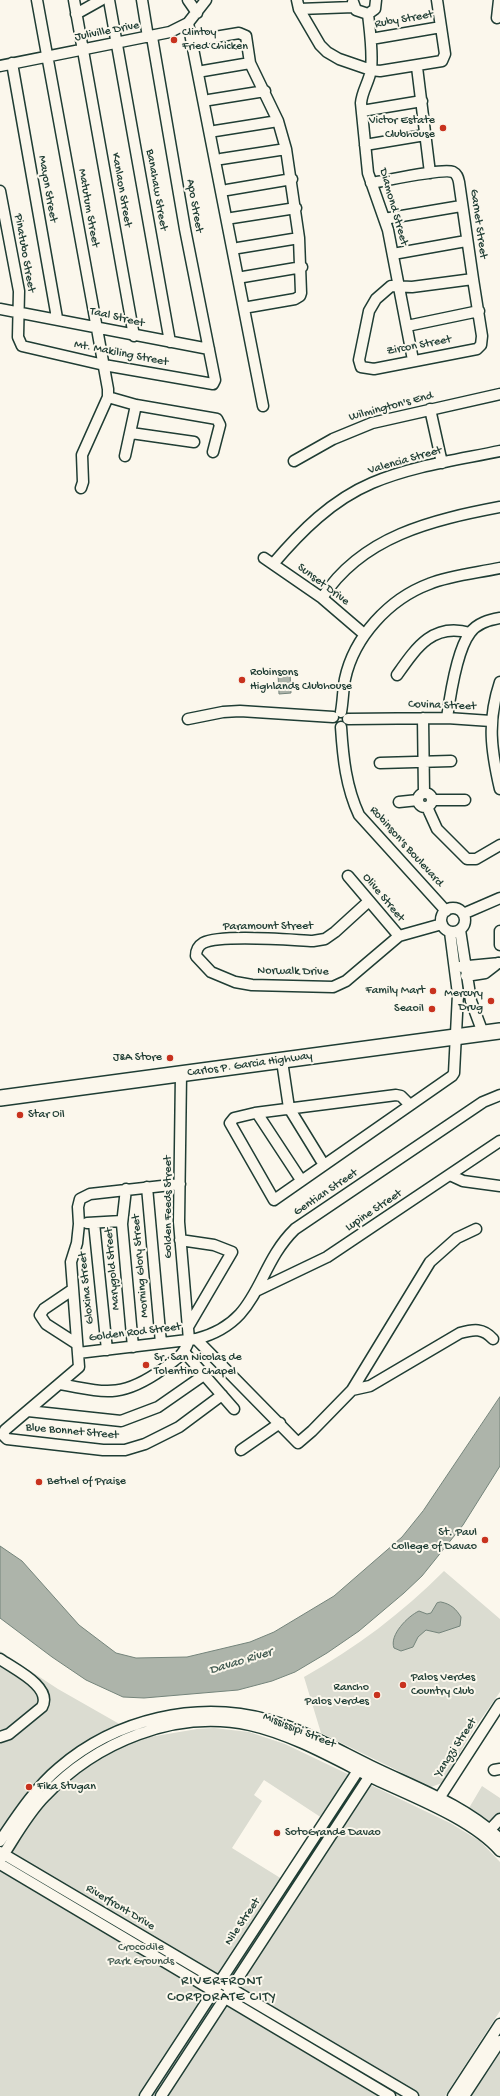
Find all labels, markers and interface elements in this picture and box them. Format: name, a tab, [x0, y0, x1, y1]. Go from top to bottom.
street label: Ruby Street	[374, 8, 434, 32]
street label: Juliville Drive	[73, 19, 141, 45]
place label: Clintoy Fried Chicken	[182, 26, 248, 54]
marker: Clintoy Fried Chicken	[169, 35, 179, 45]
place label: Victor Estate Clubhouse	[369, 114, 435, 142]
marker: Victor Estate Clubhouse	[438, 123, 448, 133]
street label: Banahaw Street	[142, 148, 170, 232]
street label: Kanlaon Street	[107, 152, 135, 228]
street label: Mayon Street	[34, 154, 60, 224]
street label: Diamond Street	[375, 167, 411, 247]
street label: Matutum Street	[74, 168, 102, 248]
street label: Apo Street	[182, 178, 206, 234]
street label: Garnet Street	[466, 188, 490, 260]
street label: Pinatubo Street	[10, 213, 38, 293]
street label: Taal Street	[88, 305, 146, 331]
street label: Zircon Street	[385, 333, 453, 359]
street label: Mt. Makiling Street	[73, 338, 169, 370]
street label: Wilmington's End	[347, 389, 435, 425]
street label: Valencia Street	[366, 444, 444, 478]
street label: Sunset Drive	[294, 561, 352, 609]
place label: Robinsons Highlands Clubhouse	[250, 666, 352, 694]
marker: Robinsons Highlands Clubhouse	[237, 675, 247, 685]
street label: Covina Street	[408, 698, 476, 714]
street label: Robinson's Boulevard	[366, 804, 446, 890]
street label: Olive Street	[359, 871, 407, 925]
street label: Paramount Street	[223, 920, 313, 934]
street label: Norwalk Drive	[257, 964, 329, 980]
place label: Family Mart	[366, 984, 425, 998]
marker: Family Mart	[428, 986, 438, 996]
place label: Mercury Drug	[444, 987, 483, 1015]
marker: Mercury Drug	[486, 996, 496, 1006]
place label: Seaoil	[394, 1002, 424, 1016]
marker: Seaoil	[427, 1004, 437, 1014]
street label: Carlos P. Garcia Highway	[187, 1049, 313, 1081]
place label: J&A Store	[113, 1051, 162, 1065]
marker: J&A Store	[165, 1053, 175, 1063]
place label: Star Oil	[28, 1108, 65, 1122]
marker: Star Oil	[15, 1110, 25, 1120]
street label: Golden Feeds Street	[162, 1155, 176, 1259]
street label: Gentian Street	[291, 1166, 361, 1220]
street label: Lupine Street	[343, 1187, 405, 1235]
street label: Morning Glory Street	[129, 1214, 153, 1318]
street label: Marygold Street	[102, 1227, 124, 1311]
street label: Gloxina Street	[76, 1251, 98, 1325]
street label: Golden Rod Street	[88, 1320, 182, 1346]
place label: Sr. San Nicolas de Tolentino Chapel	[154, 1351, 242, 1379]
marker: Sr. San Nicolas de Tolentino Chapel	[141, 1360, 151, 1370]
street label: Blue Bonnet Street	[25, 1421, 119, 1443]
place label: Bethel of Praise	[47, 1475, 126, 1489]
marker: Bethel of Praise	[34, 1477, 44, 1487]
place label: St. Paul College of Davao	[392, 1526, 477, 1554]
marker: St. Paul College of Davao	[480, 1535, 490, 1545]
water label: Davao River	[208, 1645, 274, 1679]
place label: Palos Verdes Country Club	[411, 1671, 475, 1699]
marker: Palos Verdes Country Club	[398, 1680, 408, 1690]
place label: Rancho Palos Verdes	[305, 1681, 369, 1709]
marker: Rancho Palos Verdes	[372, 1690, 382, 1700]
street label: Mississipi Street	[261, 1710, 337, 1752]
street label: Yangzi Street	[432, 1716, 480, 1780]
place label: Fika Stugan	[37, 1780, 96, 1794]
marker: Fika Stugan	[24, 1782, 34, 1792]
place label: SotoGrande Davao	[285, 1826, 381, 1840]
marker: SotoGrande Davao	[272, 1828, 282, 1838]
street label: Riverfront Drive	[83, 1882, 157, 1934]
street label: Nile Street	[222, 1896, 264, 1948]
park label: Crocodile Park Grounds	[108, 1941, 174, 1969]
district label: RIVERFRONT CORPORATE CITY	[167, 1974, 277, 2006]

